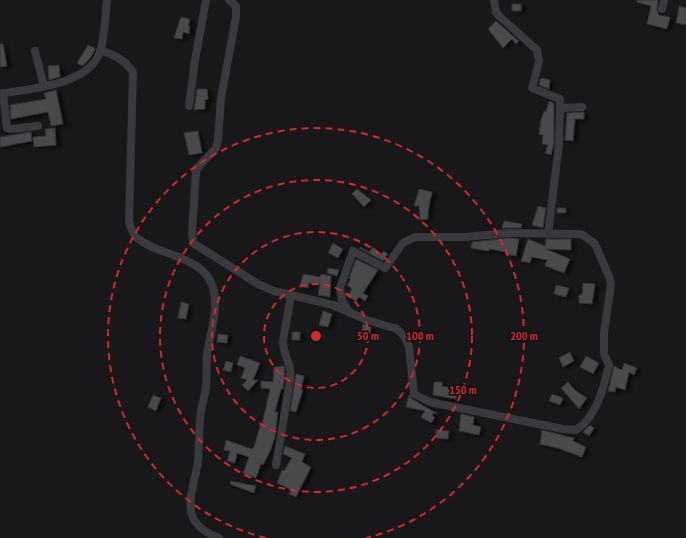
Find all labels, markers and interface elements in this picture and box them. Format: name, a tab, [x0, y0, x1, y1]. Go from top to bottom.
text: 50 m	[357, 328, 379, 343]
text: 100 m	[406, 328, 434, 343]
text: 200 m	[510, 328, 538, 343]
centre of rings	[309, 329, 323, 343]
text: 150 m	[449, 382, 477, 397]

